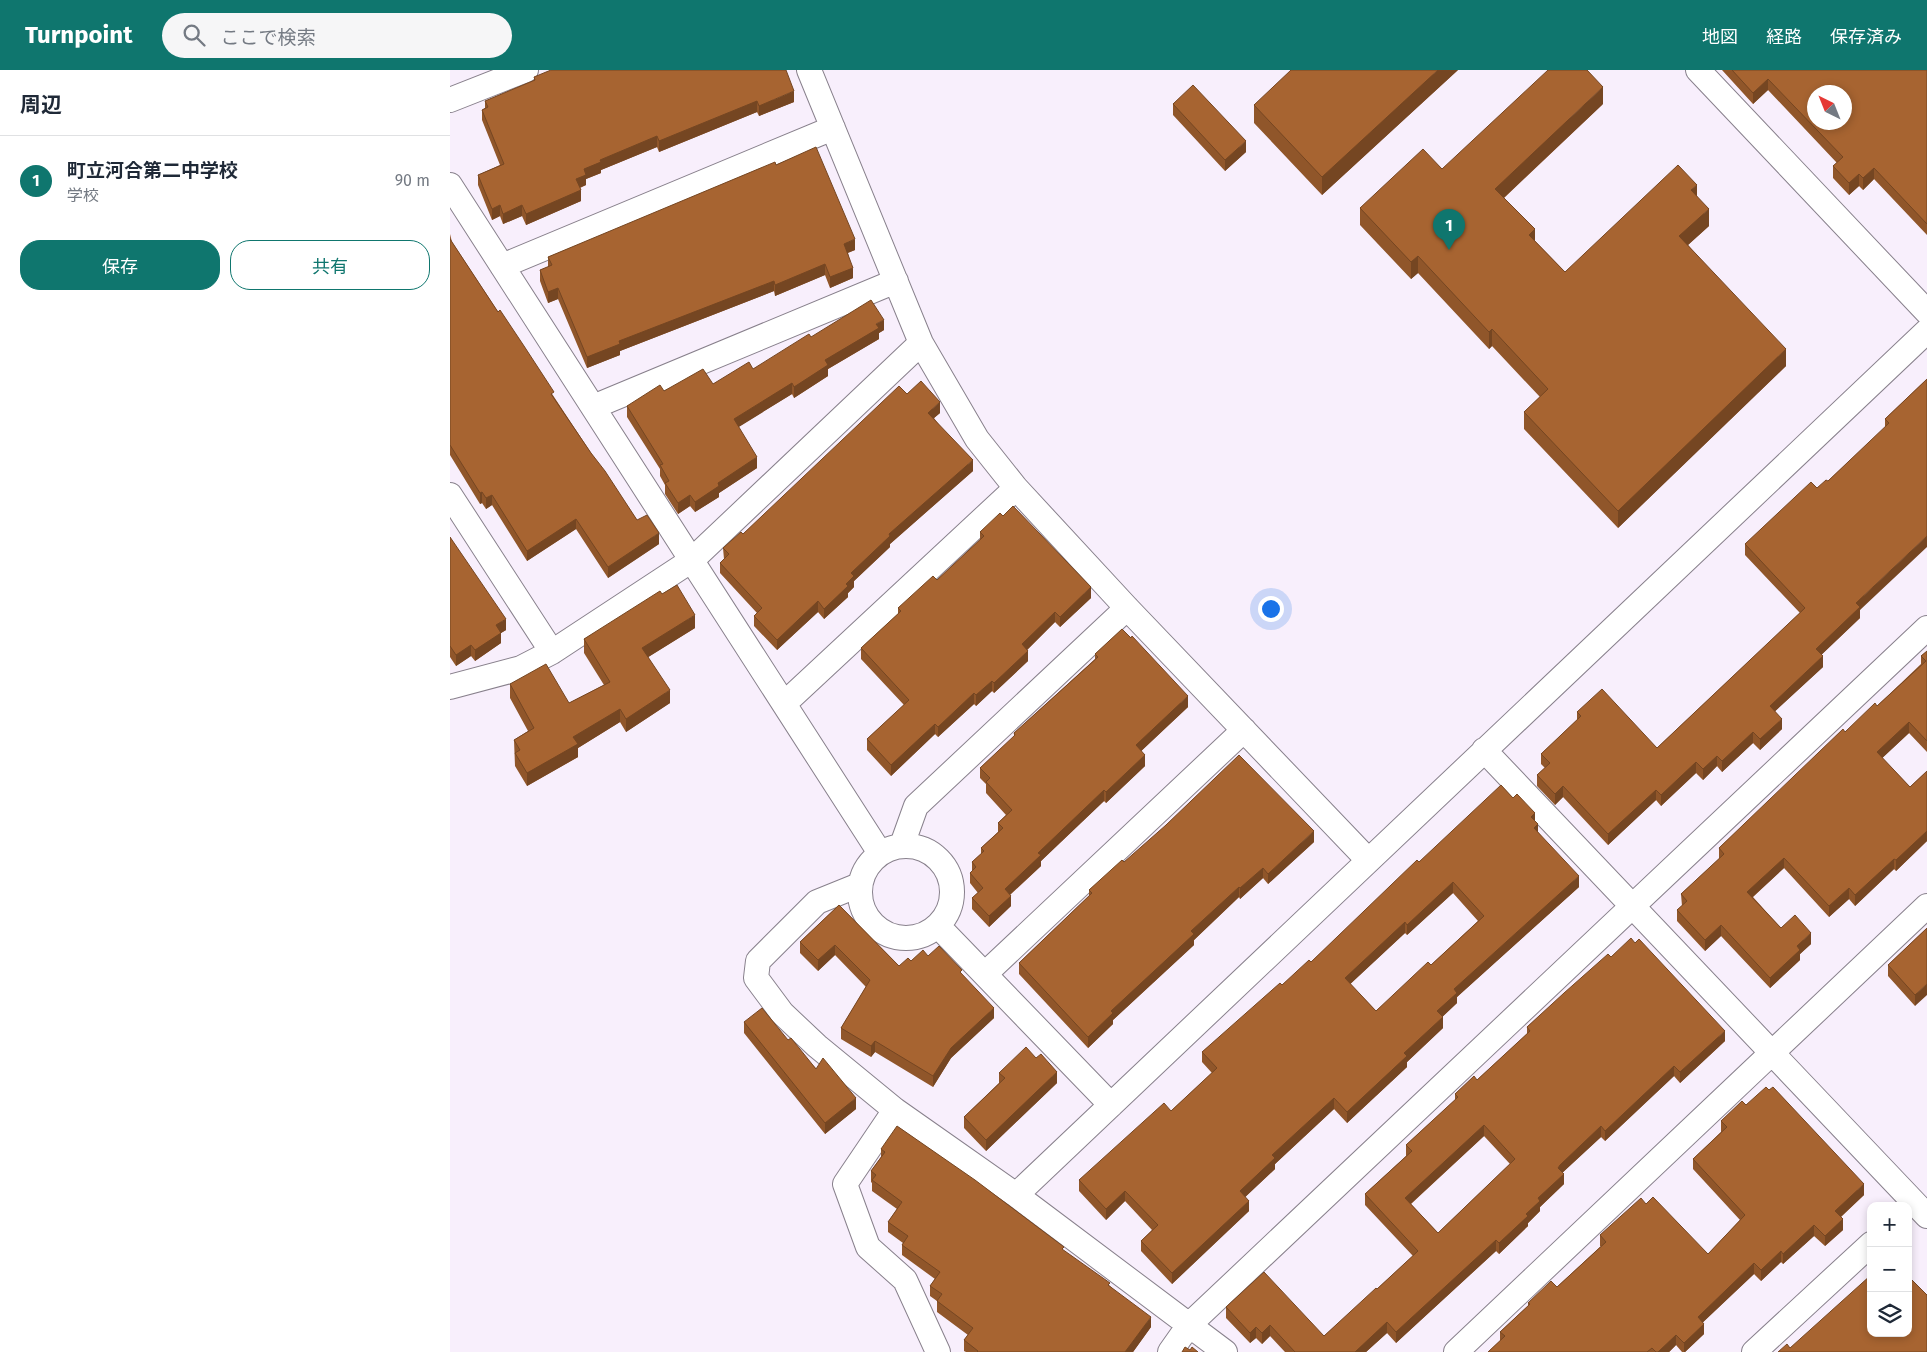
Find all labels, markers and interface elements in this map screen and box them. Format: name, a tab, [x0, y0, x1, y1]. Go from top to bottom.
search box	[162, 13, 512, 58]
text: Turnpoint	[25, 21, 132, 49]
icon: search	[180, 21, 208, 49]
text: ここで検索	[220, 26, 315, 49]
text: 地図	[1702, 26, 1738, 48]
text: 経路	[1766, 26, 1802, 48]
text: 保存済み	[1830, 26, 1902, 48]
north arrow	[1807, 85, 1852, 130]
text: 周辺	[20, 92, 62, 118]
text: 町立河合第二中学校	[67, 159, 238, 182]
text: 1	[32, 171, 40, 190]
text: 90 m	[395, 171, 430, 190]
text: 学校	[67, 186, 99, 205]
pin: 1	[1433, 209, 1465, 250]
button: 保存	[20, 240, 220, 290]
button: 共有	[230, 240, 430, 290]
your location	[1258, 596, 1284, 622]
map controls	[1867, 1202, 1912, 1337]
button: +	[1867, 1202, 1912, 1247]
button: −	[1867, 1247, 1912, 1292]
button: layers	[1867, 1292, 1912, 1337]

